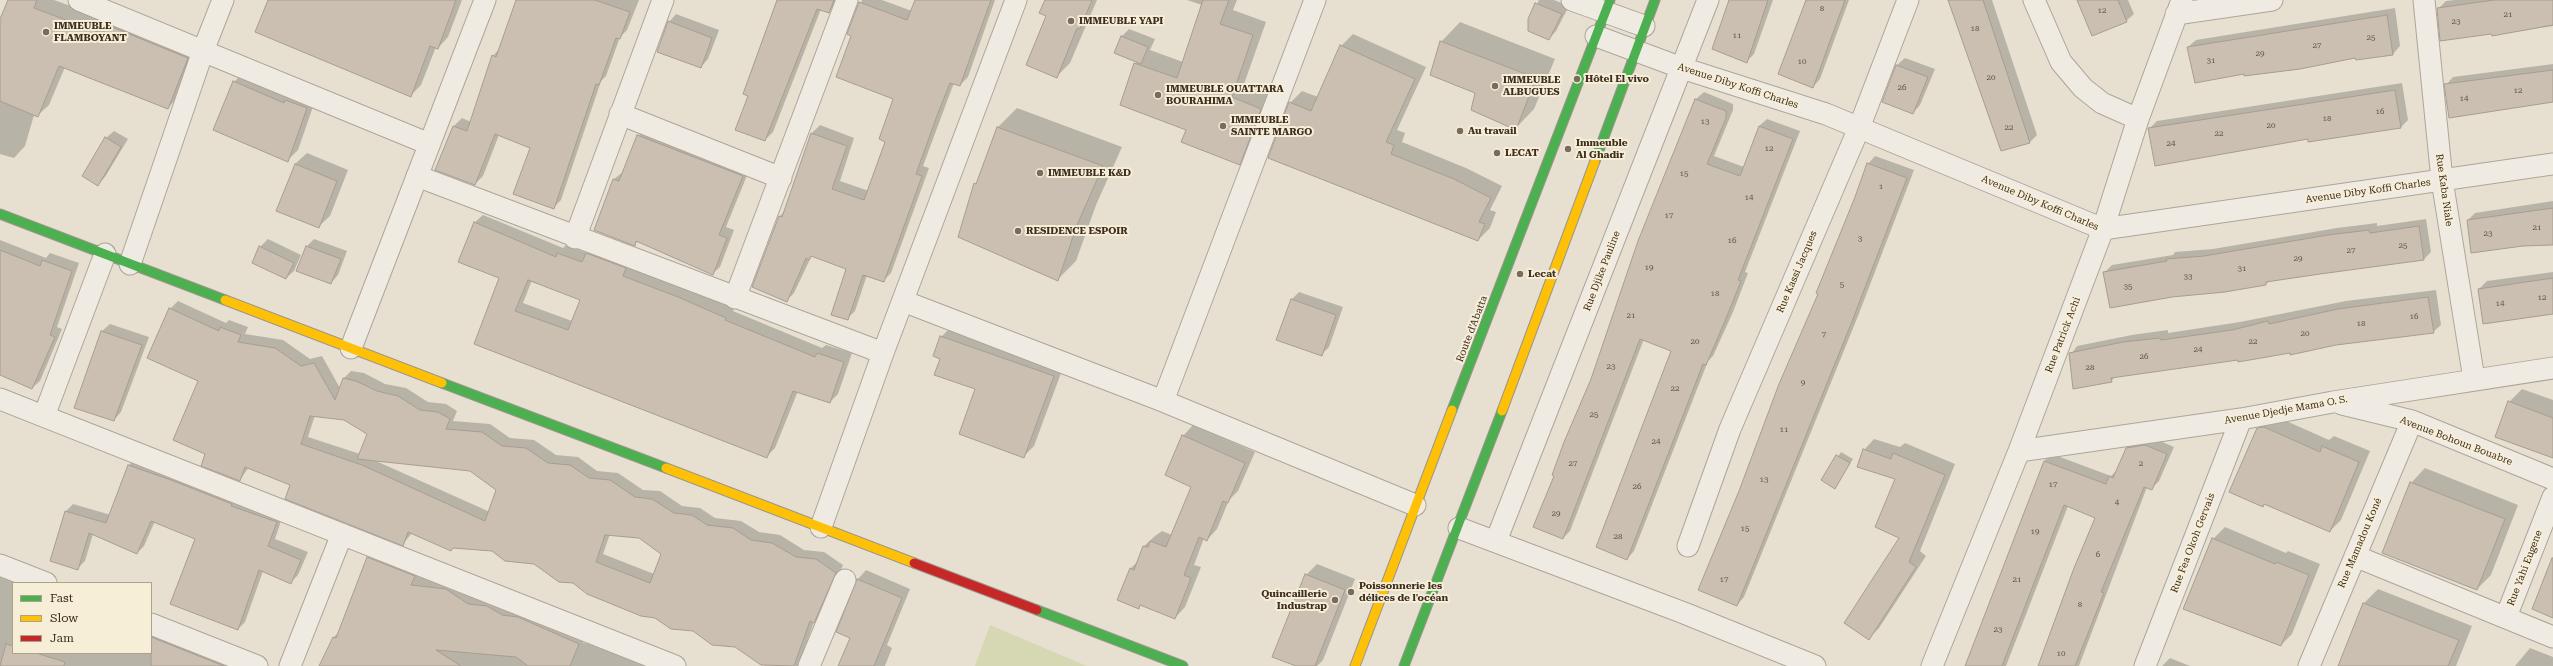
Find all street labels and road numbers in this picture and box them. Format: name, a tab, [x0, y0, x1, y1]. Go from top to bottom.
street label: Avenue Diby Koffi Charles	[1676, 61, 1800, 111]
street label: Rue Kaba Niale	[2433, 153, 2455, 227]
street label: Avenue Diby Koffi Charles	[1980, 173, 2100, 233]
street label: Avenue Diby Koffi Charles	[2305, 176, 2431, 206]
street label: Rue Djike Pauline	[1581, 229, 1623, 313]
street label: Rue Kassi Jacques	[1774, 229, 1820, 315]
street label: Route d'Abatta	[1454, 294, 1490, 364]
street label: Rue Patrick Achi	[2043, 295, 2083, 375]
street label: Avenue Djedje Mama O. S.	[2223, 393, 2349, 427]
street label: Avenue Bohoun Bouabre	[2398, 414, 2514, 468]
street label: Rue Fea Okoh Gervais	[2168, 491, 2218, 595]
street label: Rue Mamadou Koné	[2336, 496, 2384, 590]
street label: Rue Yahi Eugene	[2505, 528, 2545, 608]

